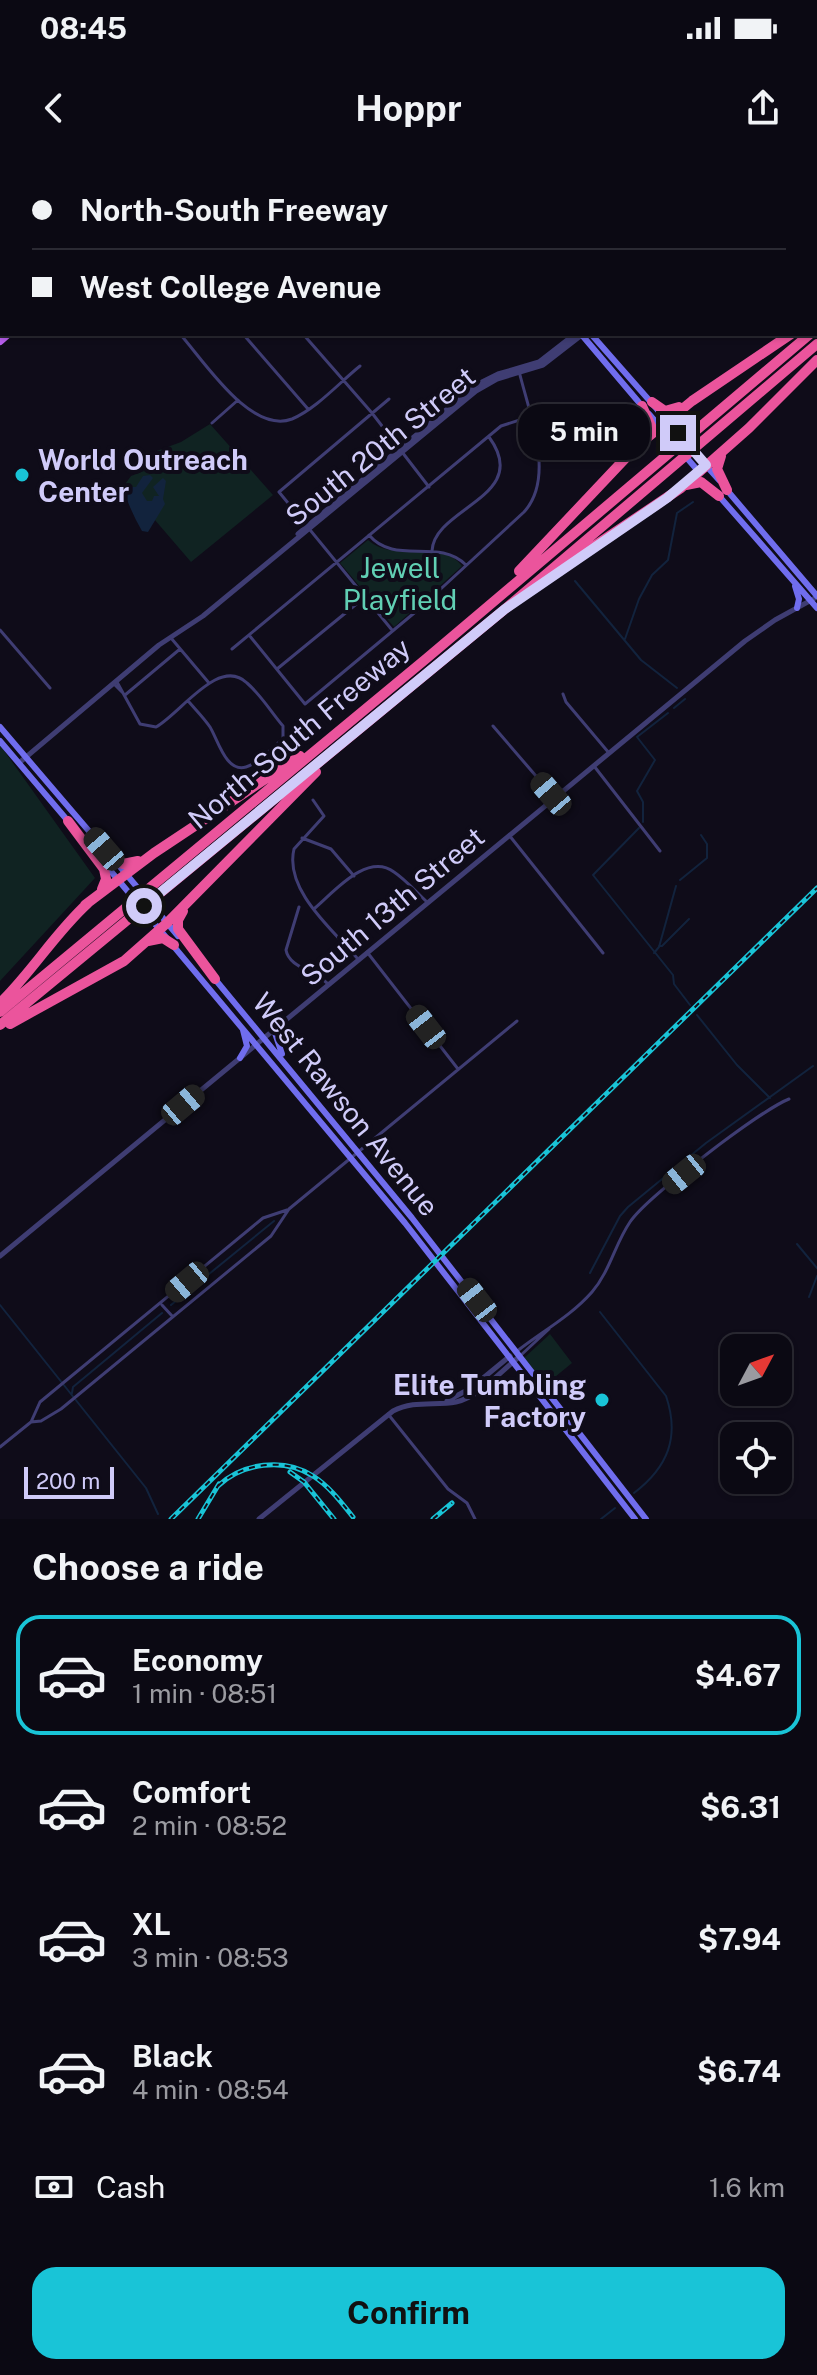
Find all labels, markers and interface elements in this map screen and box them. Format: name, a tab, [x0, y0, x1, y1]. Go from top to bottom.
text: 08:45	[40, 10, 127, 46]
icon: back	[32, 86, 76, 130]
icon: share	[741, 86, 785, 130]
text: Hoppr	[355, 87, 462, 129]
text: North-South Freeway	[80, 192, 388, 228]
text: West College Avenue	[80, 269, 381, 305]
street label: South 20th Street	[279, 360, 481, 532]
callout: 5 min	[518, 405, 650, 461]
route end	[660, 415, 696, 451]
text: 5 min	[549, 416, 619, 447]
place label: World Outreach Center	[38, 443, 248, 508]
marker: World Outreach Center	[13, 466, 31, 484]
park label: Jewell Playfield	[343, 551, 457, 616]
street label: North-South Freeway	[181, 631, 417, 835]
car	[526, 768, 576, 820]
street label: South 13th Street	[294, 820, 490, 992]
car	[79, 823, 129, 875]
route start	[126, 888, 162, 924]
street label: West Rawson Avenue	[246, 986, 446, 1222]
car	[402, 1001, 450, 1053]
car	[157, 1080, 209, 1130]
car	[658, 1150, 710, 1198]
car	[161, 1257, 213, 1307]
car	[453, 1274, 501, 1326]
north arrow	[720, 1334, 792, 1406]
map controls	[720, 1334, 792, 1494]
place label: Elite Tumbling Factory	[393, 1368, 586, 1433]
marker: Elite Tumbling Factory	[593, 1391, 611, 1409]
button: locate	[720, 1422, 792, 1494]
scale bar	[24, 1463, 114, 1499]
text: 200 m	[36, 1468, 100, 1494]
text: Choose a ride	[32, 1546, 264, 1588]
icon: car	[36, 1639, 108, 1711]
text: Economy	[132, 1642, 263, 1678]
text: $4.67	[695, 1657, 781, 1693]
text: 1 min · 08:51	[132, 1678, 277, 1709]
icon: car	[36, 1771, 108, 1843]
text: Comfort	[132, 1774, 251, 1810]
text: $6.31	[700, 1789, 781, 1825]
text: 2 min · 08:52	[132, 1810, 287, 1841]
icon: car	[36, 1903, 108, 1975]
text: XL	[132, 1906, 171, 1942]
text: $7.94	[698, 1921, 781, 1957]
text: 3 min · 08:53	[132, 1942, 289, 1973]
icon: car	[36, 2035, 108, 2107]
text: Black	[132, 2038, 213, 2074]
text: $6.74	[697, 2053, 781, 2089]
text: 4 min · 08:54	[132, 2074, 289, 2105]
icon: cash	[32, 2165, 76, 2209]
text: Cash	[96, 2169, 165, 2205]
text: 1.6 km	[709, 2172, 785, 2203]
button: Confirm	[32, 2267, 785, 2359]

